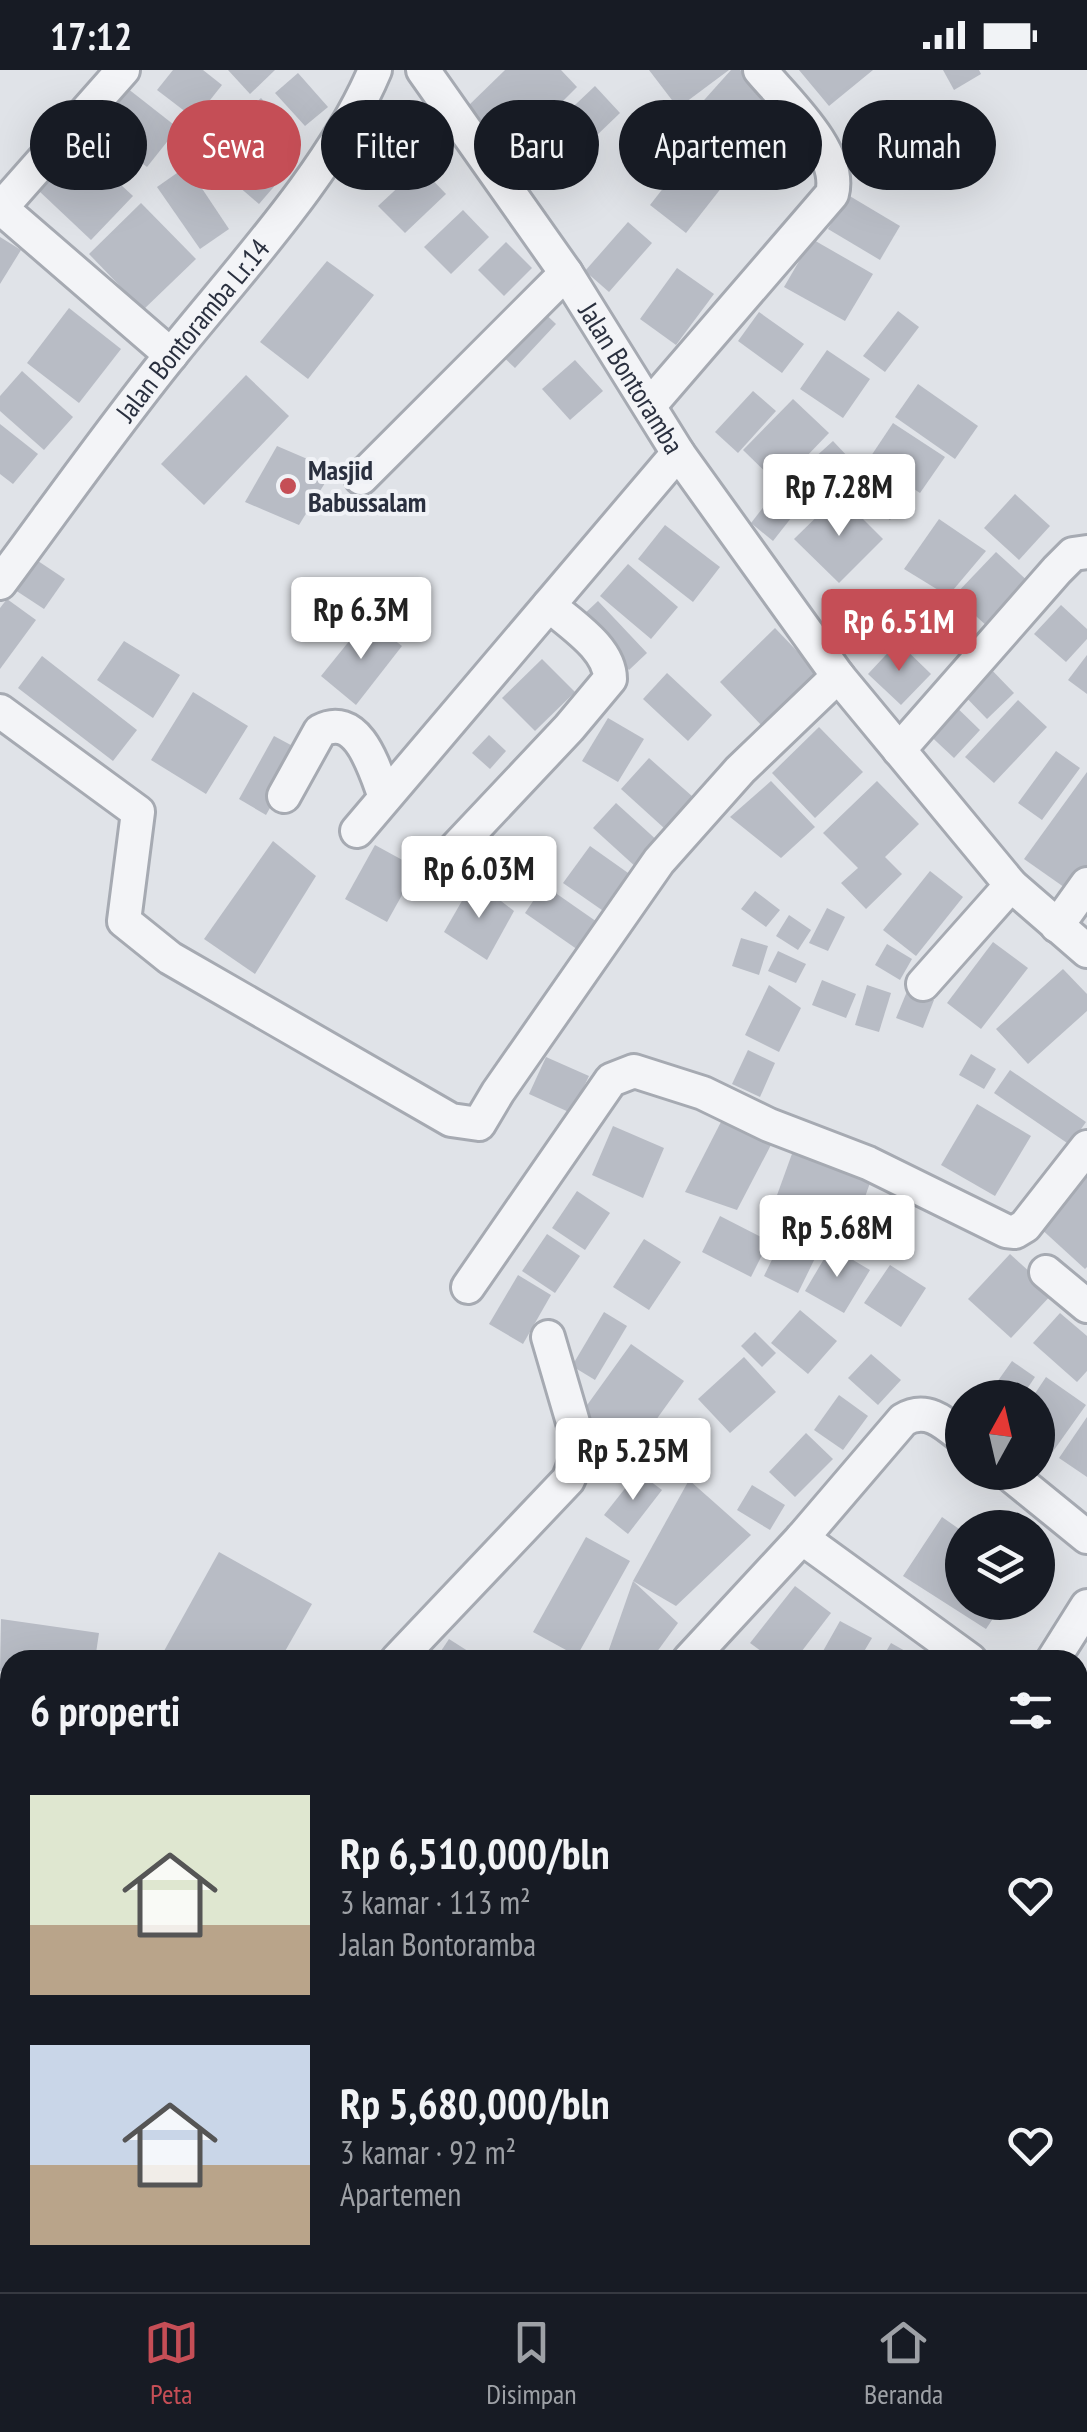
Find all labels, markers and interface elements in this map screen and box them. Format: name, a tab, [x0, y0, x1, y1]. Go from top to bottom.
text: 17:12	[50, 11, 132, 60]
chip: Beli	[30, 100, 147, 190]
chip: Sewa	[167, 100, 301, 190]
chip: Filter	[321, 100, 454, 190]
chip: Baru	[474, 100, 599, 190]
chip: Apartemen	[619, 100, 822, 190]
chip: Rumah	[842, 100, 996, 190]
street label: Jalan Bontoramba Lr.14	[106, 230, 278, 429]
street label: Jalan Bontoramba	[570, 294, 693, 460]
place label: Masjid Babussalam	[308, 451, 426, 520]
pin: Rp 7.28M	[736, 454, 942, 539]
text: Rp 7.28M	[785, 465, 893, 507]
marker: Masjid Babussalam	[277, 475, 299, 497]
pin: Rp 6.3M	[269, 577, 453, 662]
text: Rp 6.3M	[313, 588, 409, 630]
pin: Rp 6.51M	[796, 589, 1002, 674]
text: Rp 6.51M	[844, 600, 954, 642]
pin: Rp 6.03M	[376, 836, 582, 921]
text: Rp 6.03M	[424, 847, 534, 889]
pin: Rp 5.68M	[734, 1195, 940, 1280]
text: Rp 5.68M	[782, 1206, 892, 1248]
north arrow	[945, 1380, 1055, 1490]
map controls	[945, 1380, 1055, 1620]
pin: Rp 5.25M	[530, 1418, 736, 1503]
text: Rp 5.25M	[578, 1429, 688, 1471]
button: layers	[945, 1510, 1055, 1620]
text: 6 properti	[30, 1683, 180, 1738]
icon: filters	[1003, 1683, 1058, 1738]
text: Rp 6,510,000/bln	[340, 1826, 610, 1881]
icon: home	[110, 1835, 230, 1955]
icon: heart	[1003, 1868, 1058, 1923]
text: 3 kamar · 113 m²	[340, 1881, 531, 1923]
text: Jalan Bontoramba	[340, 1923, 536, 1965]
text: Rp 5,680,000/bln	[340, 2076, 610, 2131]
icon: home	[110, 2085, 230, 2205]
icon: heart	[1003, 2118, 1058, 2173]
text: 3 kamar · 92 m²	[340, 2131, 516, 2173]
text: Apartemen	[340, 2173, 461, 2215]
tab: Peta	[144, 2315, 199, 2412]
tab: Disimpan	[486, 2315, 576, 2412]
tab: Beranda	[864, 2315, 943, 2412]

